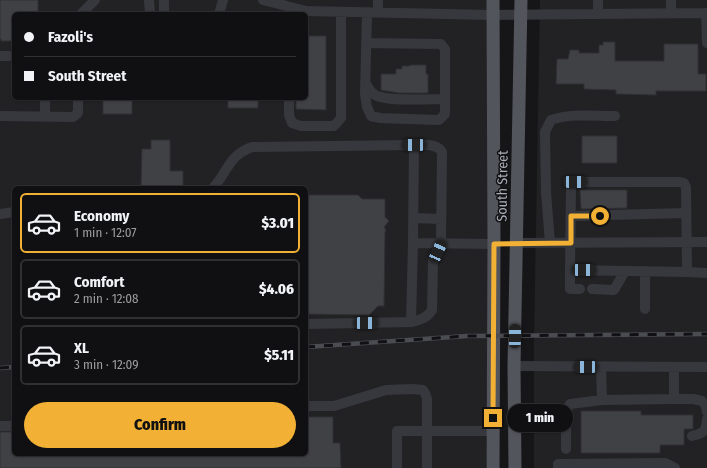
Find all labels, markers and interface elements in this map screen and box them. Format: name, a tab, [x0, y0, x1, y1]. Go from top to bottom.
text: Fazoli's	[48, 28, 93, 46]
text: South Street	[48, 67, 126, 85]
car	[402, 139, 426, 151]
street label: South Street	[493, 150, 512, 222]
car	[563, 176, 587, 188]
icon: car	[26, 205, 62, 241]
text: Economy	[74, 207, 129, 225]
route start	[591, 207, 609, 225]
text: $3.01	[261, 214, 294, 232]
text: 1 min · 12:07	[74, 225, 136, 240]
car	[428, 238, 448, 264]
car	[572, 264, 596, 276]
icon: car	[26, 271, 62, 307]
text: Comfort	[74, 273, 125, 291]
text: $4.06	[259, 280, 294, 298]
text: 2 min · 12:08	[74, 291, 139, 306]
car	[354, 317, 378, 329]
car	[509, 324, 521, 348]
icon: car	[26, 337, 62, 373]
text: XL	[74, 339, 89, 357]
text: $5.11	[264, 346, 294, 364]
text: 3 min · 12:09	[74, 357, 138, 372]
car	[574, 361, 598, 373]
button: Confirm	[24, 402, 296, 448]
callout: 1 min	[507, 404, 573, 432]
route end	[484, 409, 502, 427]
text: 1 min	[526, 410, 554, 425]

